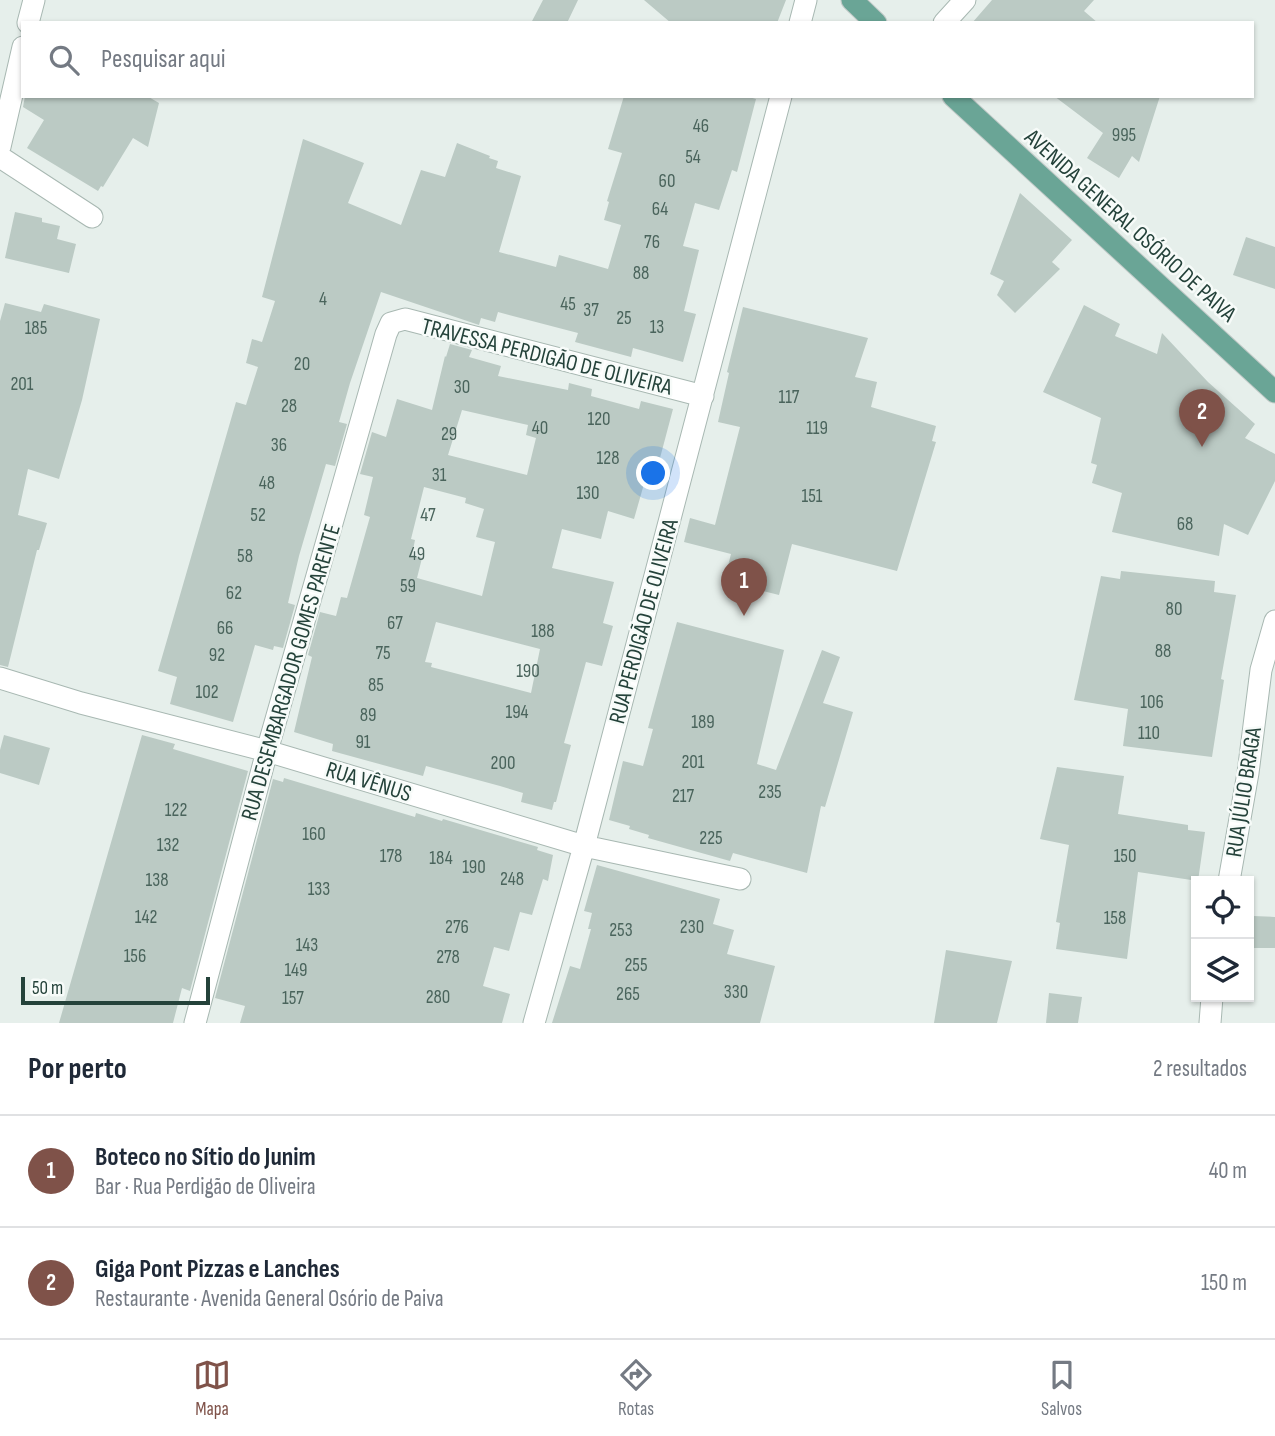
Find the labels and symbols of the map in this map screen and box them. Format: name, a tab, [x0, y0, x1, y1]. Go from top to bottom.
house number: 46	[693, 115, 709, 138]
street label: AVENIDA GENERAL OSÓRIO DE PAIVA	[1018, 123, 1242, 328]
house number: 995	[1112, 124, 1136, 147]
house number: 54	[685, 146, 701, 169]
house number: 60	[659, 170, 675, 193]
house number: 64	[652, 198, 668, 221]
house number: 76	[644, 231, 660, 254]
house number: 88	[633, 262, 649, 285]
house number: 4	[319, 288, 327, 311]
house number: 45	[560, 293, 576, 316]
house number: 37	[583, 299, 599, 322]
house number: 25	[616, 307, 632, 330]
street label: TRAVESSA PERDIGÃO DE OLIVEIRA	[419, 312, 675, 402]
house number: 13	[650, 316, 664, 339]
house number: 185	[25, 317, 47, 340]
house number: 20	[294, 353, 310, 376]
house number: 201	[11, 373, 34, 396]
house number: 30	[454, 376, 470, 399]
house number: 117	[779, 386, 800, 409]
pin: 2	[1179, 389, 1225, 447]
house number: 28	[281, 395, 297, 418]
house number: 120	[587, 408, 611, 431]
house number: 40	[532, 417, 548, 440]
house number: 119	[806, 417, 828, 440]
house number: 29	[441, 423, 457, 446]
house number: 36	[271, 434, 287, 457]
house number: 128	[596, 447, 620, 470]
your location	[636, 456, 670, 490]
house number: 31	[432, 464, 447, 487]
house number: 48	[259, 472, 275, 495]
house number: 130	[576, 482, 600, 505]
house number: 151	[802, 485, 823, 508]
house number: 52	[250, 504, 266, 527]
house number: 47	[420, 504, 436, 527]
house number: 68	[1177, 513, 1193, 536]
street label: RUA PERDIGÃO DE OLIVEIRA	[603, 516, 685, 727]
street label: RUA DESEMBARGADOR GOMES PARENTE	[235, 521, 347, 824]
house number: 49	[409, 543, 425, 566]
house number: 58	[237, 545, 253, 568]
pin: 1	[721, 558, 767, 616]
house number: 59	[400, 575, 416, 598]
house number: 62	[226, 582, 242, 605]
house number: 80	[1166, 598, 1182, 621]
house number: 67	[387, 612, 403, 635]
house number: 66	[217, 617, 233, 640]
house number: 188	[531, 620, 555, 643]
house number: 88	[1155, 640, 1171, 663]
house number: 75	[375, 642, 391, 665]
house number: 92	[209, 644, 225, 667]
house number: 190	[516, 660, 540, 683]
house number: 85	[368, 674, 384, 697]
house number: 102	[196, 681, 218, 704]
house number: 106	[1140, 691, 1164, 714]
house number: 194	[505, 701, 529, 724]
house number: 89	[360, 704, 376, 727]
house number: 189	[691, 711, 715, 734]
house number: 110	[1138, 722, 1160, 745]
street label: RUA JÚLIO BRAGA	[1220, 725, 1268, 859]
house number: 91	[355, 731, 371, 754]
house number: 201	[682, 751, 705, 774]
house number: 200	[491, 752, 515, 775]
street label: RUA VÊNUS	[323, 756, 415, 808]
house number: 235	[758, 781, 782, 804]
house number: 217	[672, 785, 694, 808]
house number: 122	[165, 799, 187, 822]
house number: 160	[302, 823, 326, 846]
house number: 225	[699, 827, 723, 850]
house number: 132	[157, 834, 179, 857]
house number: 178	[380, 845, 402, 868]
house number: 150	[1114, 845, 1136, 868]
house number: 184	[429, 847, 453, 870]
house number: 190	[462, 856, 486, 879]
house number: 248	[500, 868, 524, 891]
house number: 138	[146, 869, 168, 892]
house number: 133	[308, 878, 330, 901]
house number: 142	[135, 906, 157, 929]
house number: 158	[1104, 907, 1126, 930]
house number: 276	[445, 916, 469, 939]
house number: 230	[680, 916, 704, 939]
house number: 253	[609, 919, 633, 942]
house number: 143	[296, 934, 318, 957]
house number: 156	[124, 945, 146, 968]
house number: 278	[436, 946, 460, 969]
house number: 255	[624, 954, 648, 977]
house number: 149	[284, 959, 308, 982]
scale bar	[21, 974, 210, 1006]
house number: 330	[724, 981, 748, 1004]
house number: 265	[616, 983, 640, 1006]
house number: 280	[426, 986, 450, 1009]
house number: 157	[282, 987, 304, 1010]

